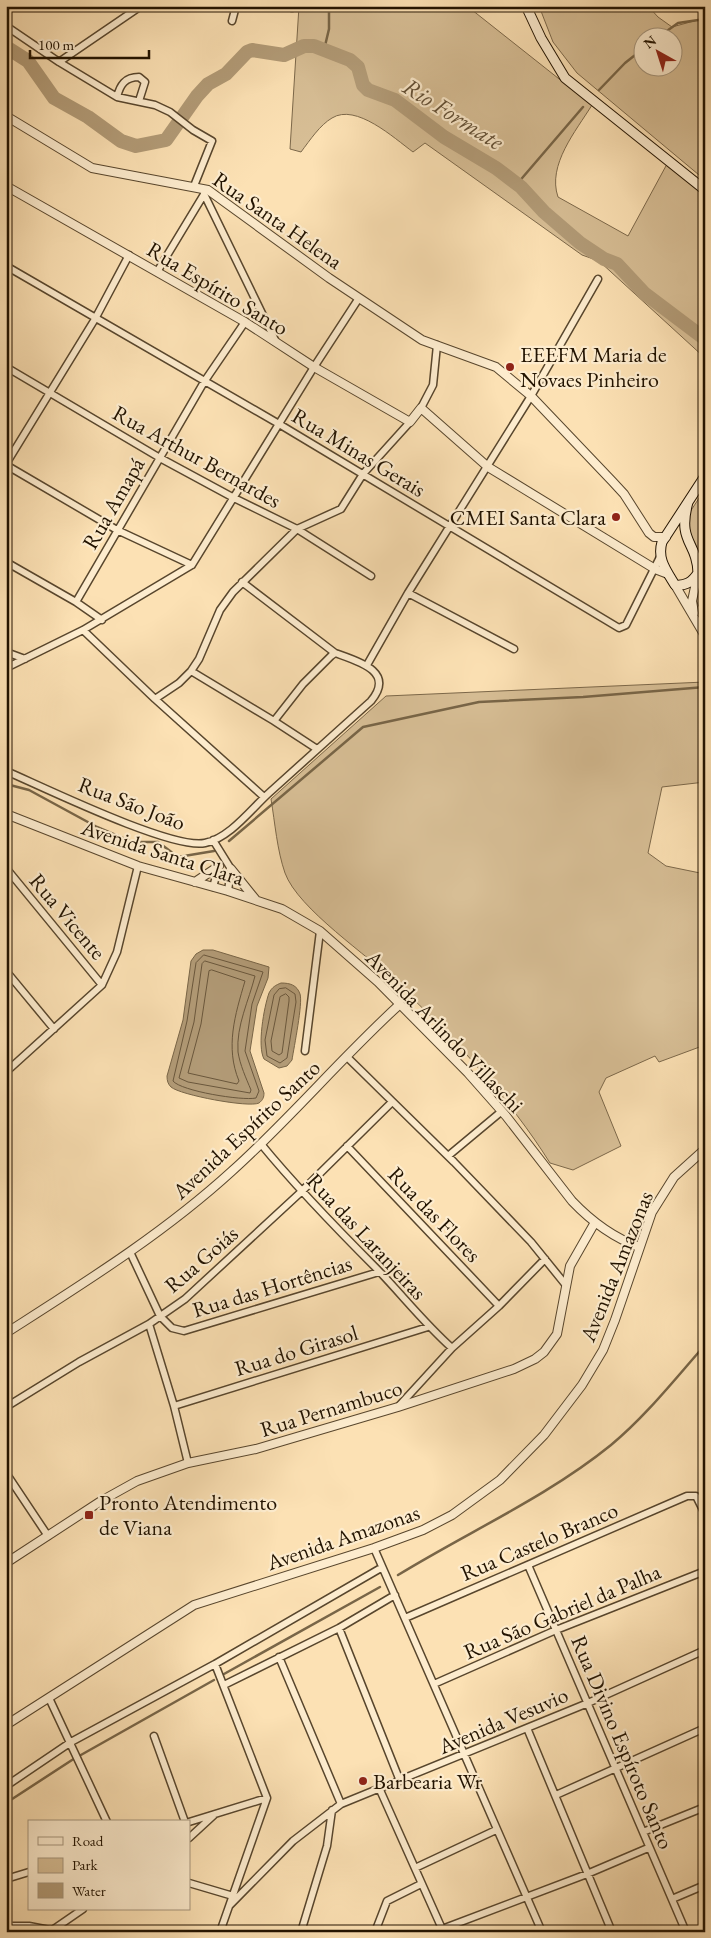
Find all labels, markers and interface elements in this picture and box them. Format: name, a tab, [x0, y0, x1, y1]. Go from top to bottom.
scale bar	[30, 28, 149, 60]
north arrow	[634, 28, 684, 78]
text: N	[640, 31, 660, 52]
text: 100 m	[38, 35, 75, 54]
water label: Rio Formate	[397, 70, 510, 157]
street label: Rua Santa Helena	[207, 165, 348, 276]
street label: Rua Espírito Santo	[142, 235, 294, 342]
place label: EEEFM Maria de Novaes Pinheiro	[520, 340, 667, 394]
marker: EEEFM Maria de Novaes Pinheiro	[504, 361, 516, 373]
street label: Rua Arthur Bernardes	[108, 398, 286, 515]
street label: Rua Minas Gerais	[287, 401, 431, 504]
street label: Rua Amapá	[76, 452, 151, 554]
place label: CMEI Santa Clara	[450, 503, 606, 532]
marker: CMEI Santa Clara	[610, 511, 622, 523]
street label: Rua São João	[74, 770, 190, 837]
street label: Avenida Santa Clara	[77, 812, 248, 892]
street label: Rua Vicente	[23, 867, 113, 966]
street label: Avenida Arlindo Villaschi	[359, 943, 530, 1119]
street label: Avenida Espírito Santo	[165, 1053, 327, 1206]
street label: Rua das Flores	[382, 1160, 488, 1268]
street label: Rua das Laranjeiras	[300, 1167, 433, 1306]
street label: Avenida Amazonas	[573, 1187, 660, 1347]
street label: Rua Goiás	[158, 1219, 244, 1299]
street label: Rua das Hortências	[189, 1248, 355, 1325]
street label: Rua do Girasol	[231, 1318, 361, 1383]
street label: Rua Pernambuco	[256, 1373, 406, 1444]
place label: Pronto Atendimento de Viana	[99, 1488, 277, 1542]
street label: Rua Castelo Branco	[456, 1495, 622, 1588]
street label: Avenida Amazonas	[262, 1498, 424, 1578]
marker: Pronto Atendimento de Viana	[83, 1509, 95, 1521]
street label: Rua São Gabriel da Palha	[459, 1557, 665, 1666]
street label: Rua Divino Espíroto Santo	[564, 1631, 681, 1854]
street label: Avenida Vesuvio	[433, 1680, 573, 1761]
place label: Barbearia Wr	[373, 1767, 483, 1796]
marker: Barbearia Wr	[357, 1775, 369, 1787]
legend	[28, 1820, 190, 1910]
text: Road	[72, 1831, 104, 1850]
text: Park	[72, 1855, 99, 1874]
text: Water	[72, 1881, 106, 1900]

